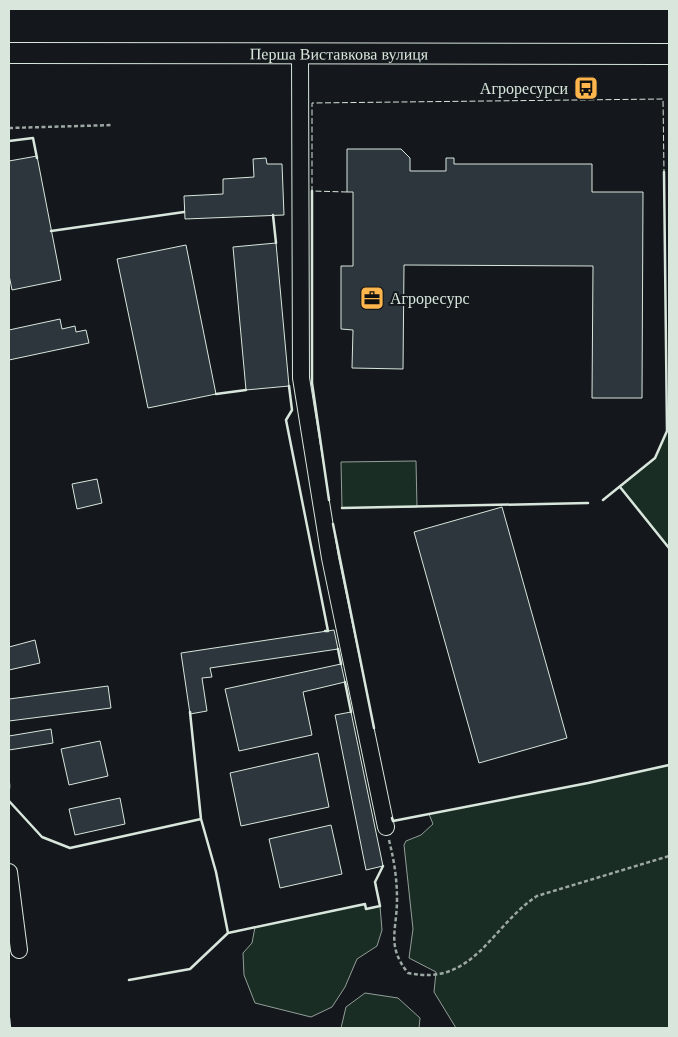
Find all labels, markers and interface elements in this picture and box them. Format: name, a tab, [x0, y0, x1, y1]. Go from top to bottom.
street label: Перша Виставкова вулиця	[250, 45, 429, 64]
bus stop icon: Агроресурси	[573, 75, 599, 101]
place label: Агроресурси	[480, 80, 568, 98]
office icon: Агроресурс	[359, 285, 385, 311]
place label: Агроресурс	[390, 290, 470, 308]

